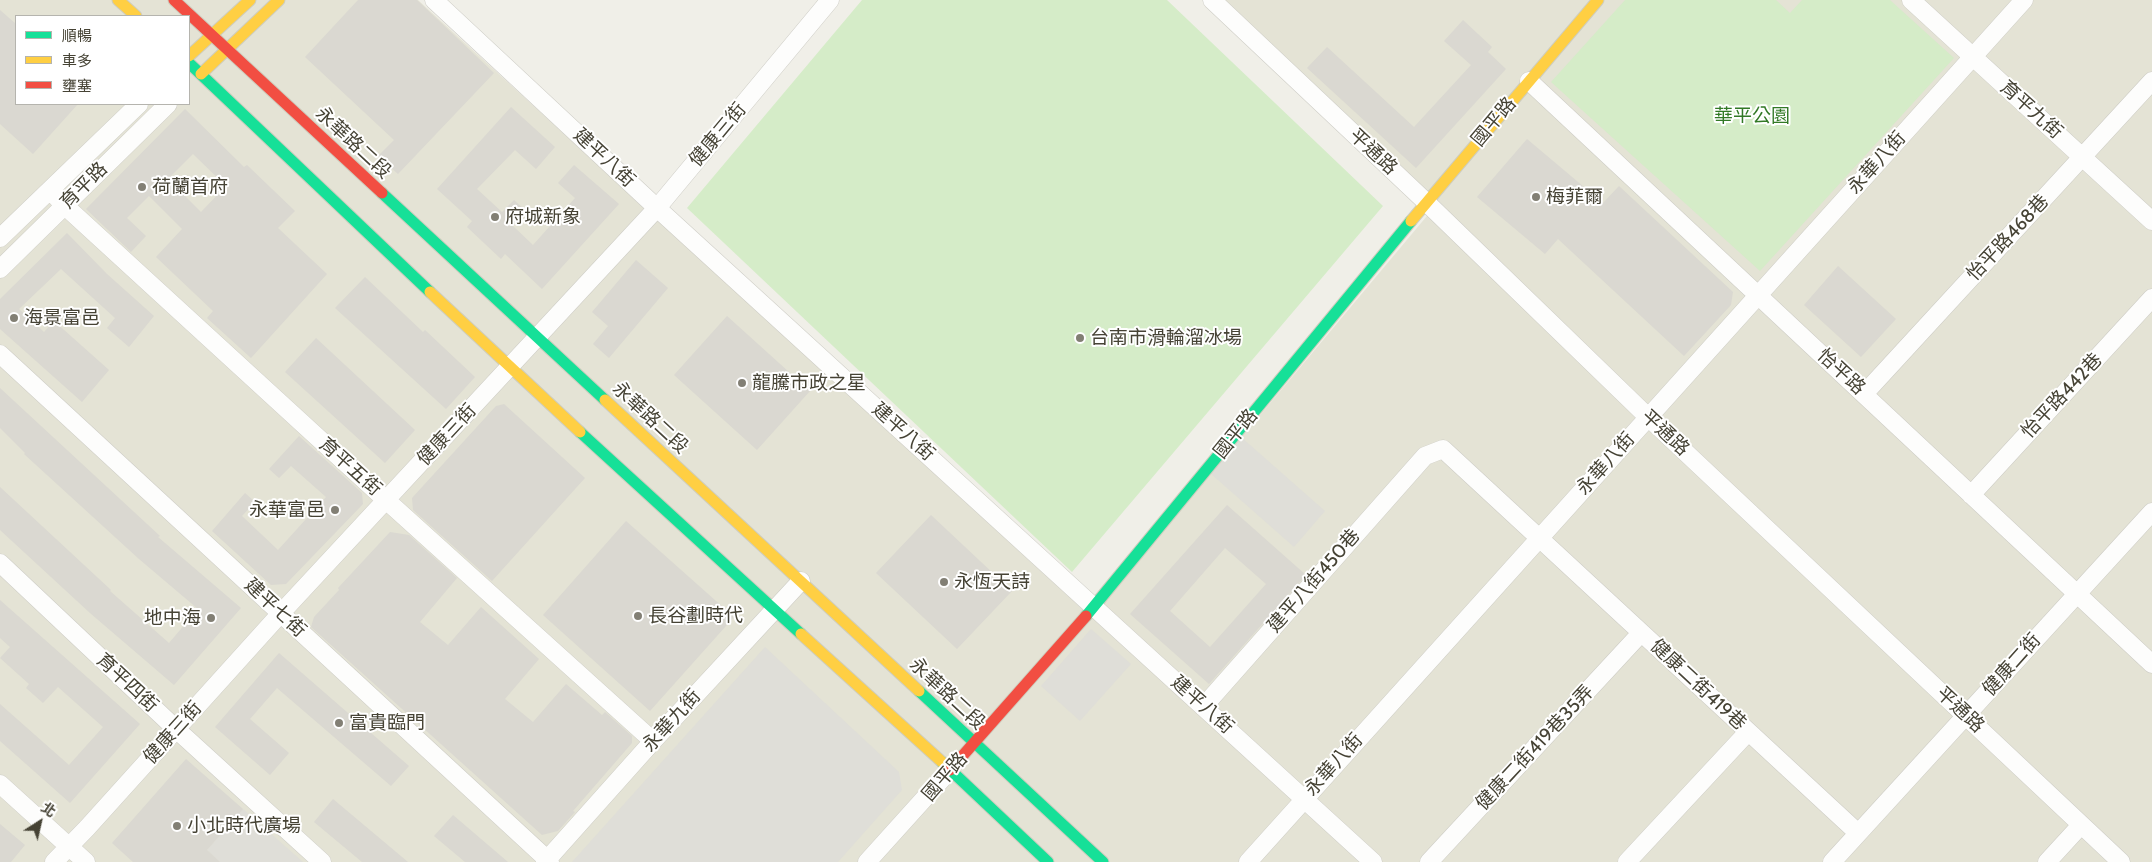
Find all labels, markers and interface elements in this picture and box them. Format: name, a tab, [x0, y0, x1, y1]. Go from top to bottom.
legend	[15, 15, 190, 105]
text: 順暢	[62, 27, 92, 45]
text: 車多	[62, 52, 92, 70]
street label: 育平九街	[1995, 76, 2067, 144]
text: 壅塞	[62, 77, 92, 95]
street label: 國平路	[1467, 93, 1521, 151]
street label: 健康三街	[685, 99, 751, 171]
street label: 永華路二段	[310, 102, 396, 184]
park label: 華平公園	[1714, 105, 1790, 127]
street label: 建平八街	[568, 124, 640, 192]
street label: 平通路	[1344, 124, 1402, 180]
street label: 永華八街	[1843, 127, 1911, 199]
street label: 育平路	[56, 158, 112, 214]
place label: 荷蘭首府	[152, 176, 228, 198]
marker: 荷蘭首府	[136, 181, 148, 193]
place label: 梅菲爾	[1546, 186, 1603, 208]
street label: 怡平路468巷	[1962, 190, 2054, 286]
marker: 梅菲爾	[1530, 191, 1542, 203]
place label: 府城新象	[505, 206, 581, 228]
marker: 府城新象	[489, 211, 501, 223]
place label: 海景富邑	[24, 307, 100, 329]
marker: 海景富邑	[8, 312, 20, 324]
place label: 台南市滑輪溜冰場	[1090, 327, 1242, 349]
marker: 台南市滑輪溜冰場	[1074, 332, 1086, 344]
street label: 怡平路	[1812, 344, 1870, 400]
street label: 怡平路442巷	[2017, 349, 2107, 443]
place label: 龍騰市政之星	[752, 372, 866, 394]
street label: 永華路二段	[607, 377, 693, 459]
marker: 龍騰市政之星	[736, 377, 748, 389]
street label: 建平八街	[867, 398, 939, 466]
street label: 健康三街	[413, 399, 481, 471]
street label: 國平路	[1209, 405, 1263, 463]
street label: 平通路	[1636, 405, 1694, 461]
street label: 永華八街	[1572, 428, 1640, 500]
street label: 育平五街	[314, 433, 386, 501]
place label: 永華富邑	[249, 499, 325, 521]
marker: 永華富邑	[329, 504, 341, 516]
street label: 建平八街450巷	[1263, 525, 1365, 637]
place label: 永恆天詩	[954, 571, 1030, 593]
street label: 建平七街	[239, 574, 311, 642]
marker: 永恆天詩	[938, 576, 950, 588]
place label: 長谷劃時代	[648, 605, 743, 627]
place label: 地中海	[144, 607, 201, 629]
marker: 長谷劃時代	[632, 610, 644, 622]
marker: 地中海	[205, 612, 217, 624]
street label: 健康二街	[1978, 629, 2046, 701]
street label: 健康二街419巷	[1645, 635, 1751, 735]
street label: 育平四街	[91, 649, 163, 717]
street label: 永華路二段	[904, 653, 990, 735]
street label: 建平八街	[1166, 671, 1238, 739]
street label: 健康二街419巷35弄	[1471, 681, 1599, 815]
street label: 平通路	[1931, 682, 1989, 738]
street label: 永華九街	[638, 685, 706, 757]
street label: 健康三街	[139, 697, 207, 769]
place label: 富貴臨門	[349, 712, 425, 734]
marker: 富貴臨門	[333, 717, 345, 729]
street label: 永華八街	[1300, 729, 1368, 801]
street label: 國平路	[918, 748, 972, 806]
north arrow	[15, 797, 65, 847]
text: 北	[38, 798, 59, 821]
place label: 小北時代廣場	[187, 815, 301, 837]
marker: 小北時代廣場	[171, 820, 183, 832]

